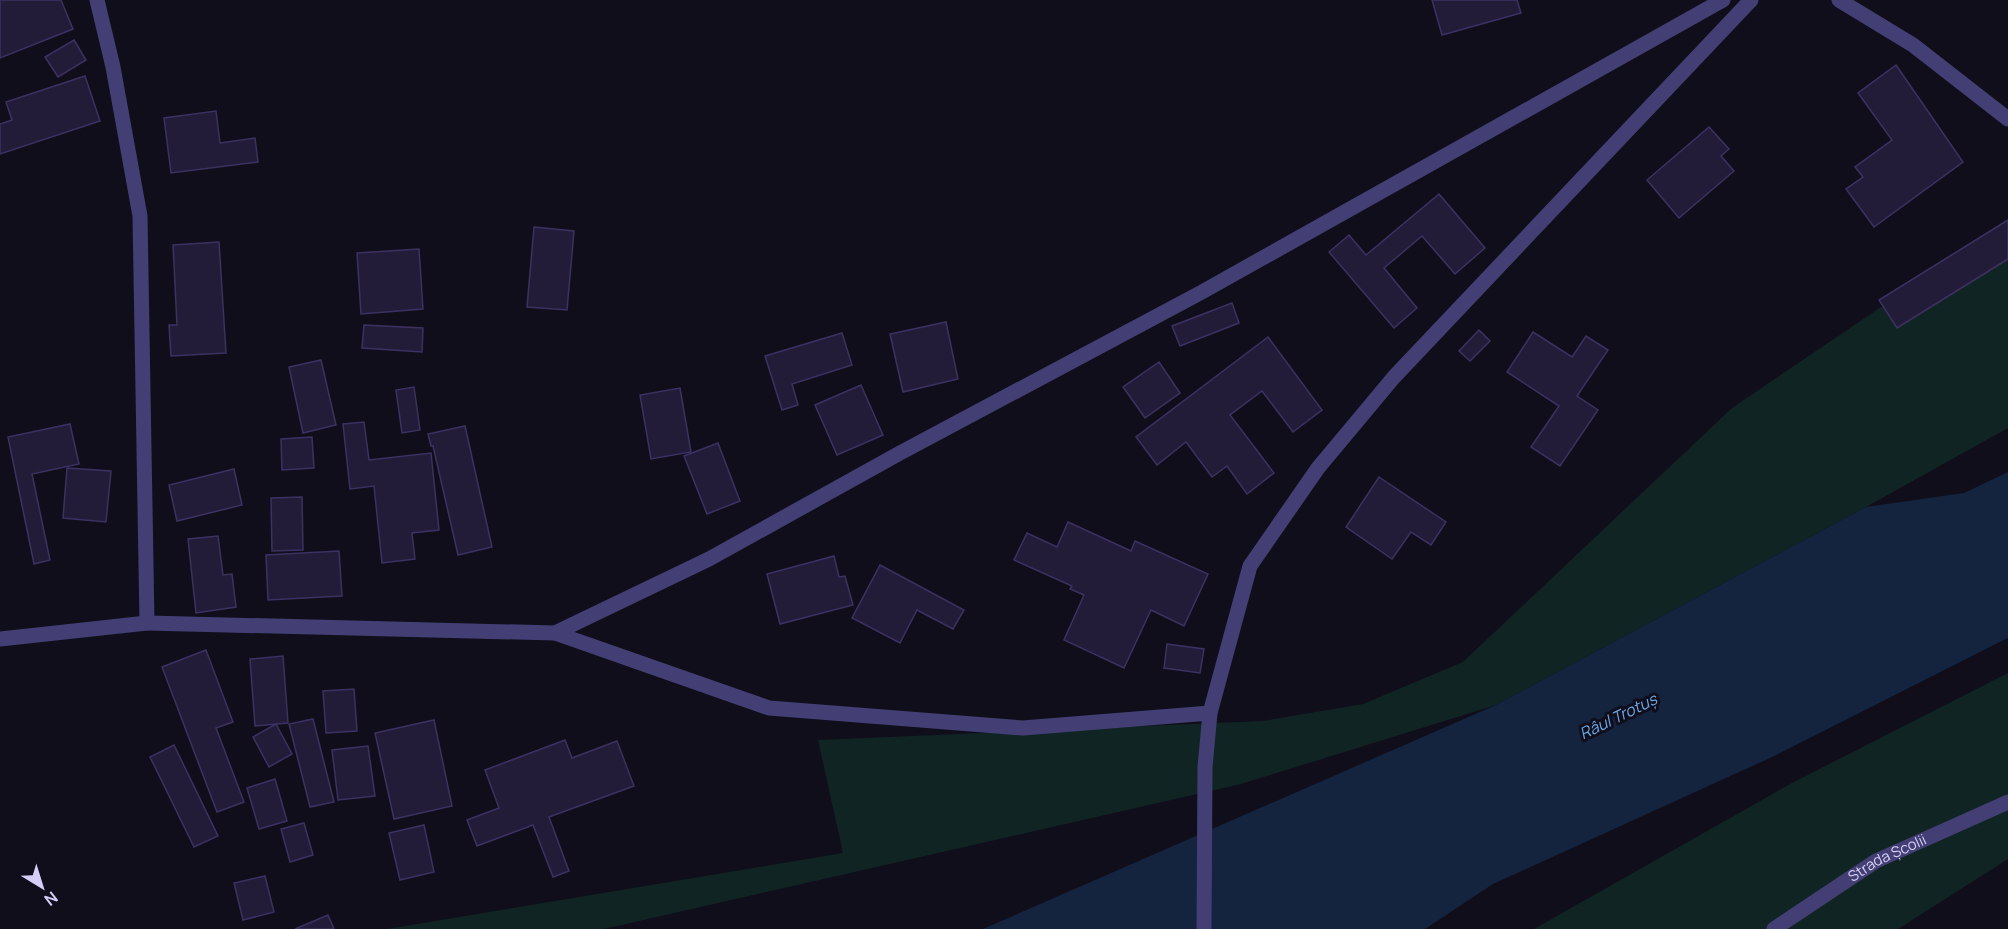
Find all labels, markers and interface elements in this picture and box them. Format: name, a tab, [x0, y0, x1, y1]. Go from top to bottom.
water label: Râul Trotuș	[1576, 687, 1662, 744]
street label: Strada Școlii	[1844, 829, 1930, 887]
north arrow	[12, 857, 72, 917]
text: N	[40, 887, 63, 911]

